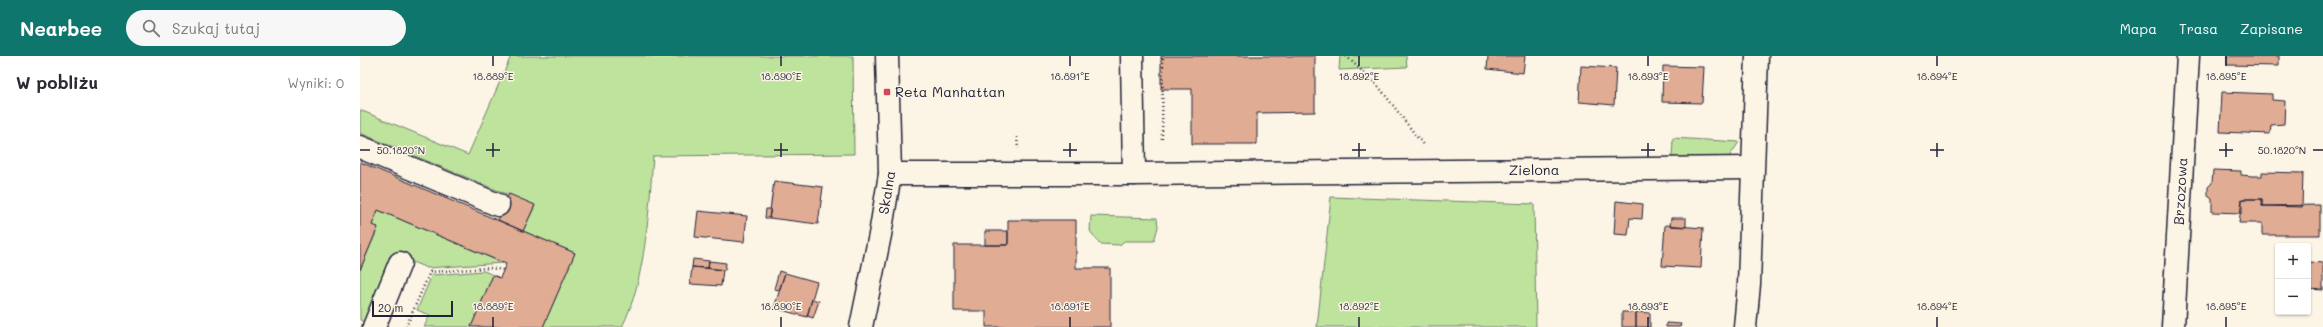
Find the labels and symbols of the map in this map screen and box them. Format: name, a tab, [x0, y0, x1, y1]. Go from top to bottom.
text: 18.889°E	[472, 69, 514, 83]
text: 18.890°E	[760, 69, 802, 83]
text: 18.891°E	[1050, 69, 1090, 83]
text: 18.892°E	[1339, 69, 1380, 83]
text: 18.893°E	[1628, 69, 1669, 83]
text: 18.894°E	[1917, 69, 1958, 83]
text: 18.895°E	[2206, 69, 2247, 83]
place label: Reta Manhattan	[895, 82, 1005, 101]
marker: Reta Manhattan	[882, 87, 892, 97]
text: 50.1820°N	[377, 143, 425, 157]
text: 50.1820°N	[2258, 143, 2306, 157]
street label: Brzozowa	[2169, 157, 2191, 225]
street label: Zielona	[1509, 160, 1559, 179]
street label: Skalna	[874, 169, 899, 216]
scale bar	[372, 299, 453, 318]
text: 18.889°E	[472, 299, 514, 313]
text: 18.890°E	[760, 299, 802, 313]
text: 18.891°E	[1050, 299, 1090, 313]
text: 18.892°E	[1339, 299, 1380, 313]
text: 18.893°E	[1628, 299, 1669, 313]
text: 18.894°E	[1917, 299, 1958, 313]
text: 18.895°E	[2206, 299, 2247, 313]

